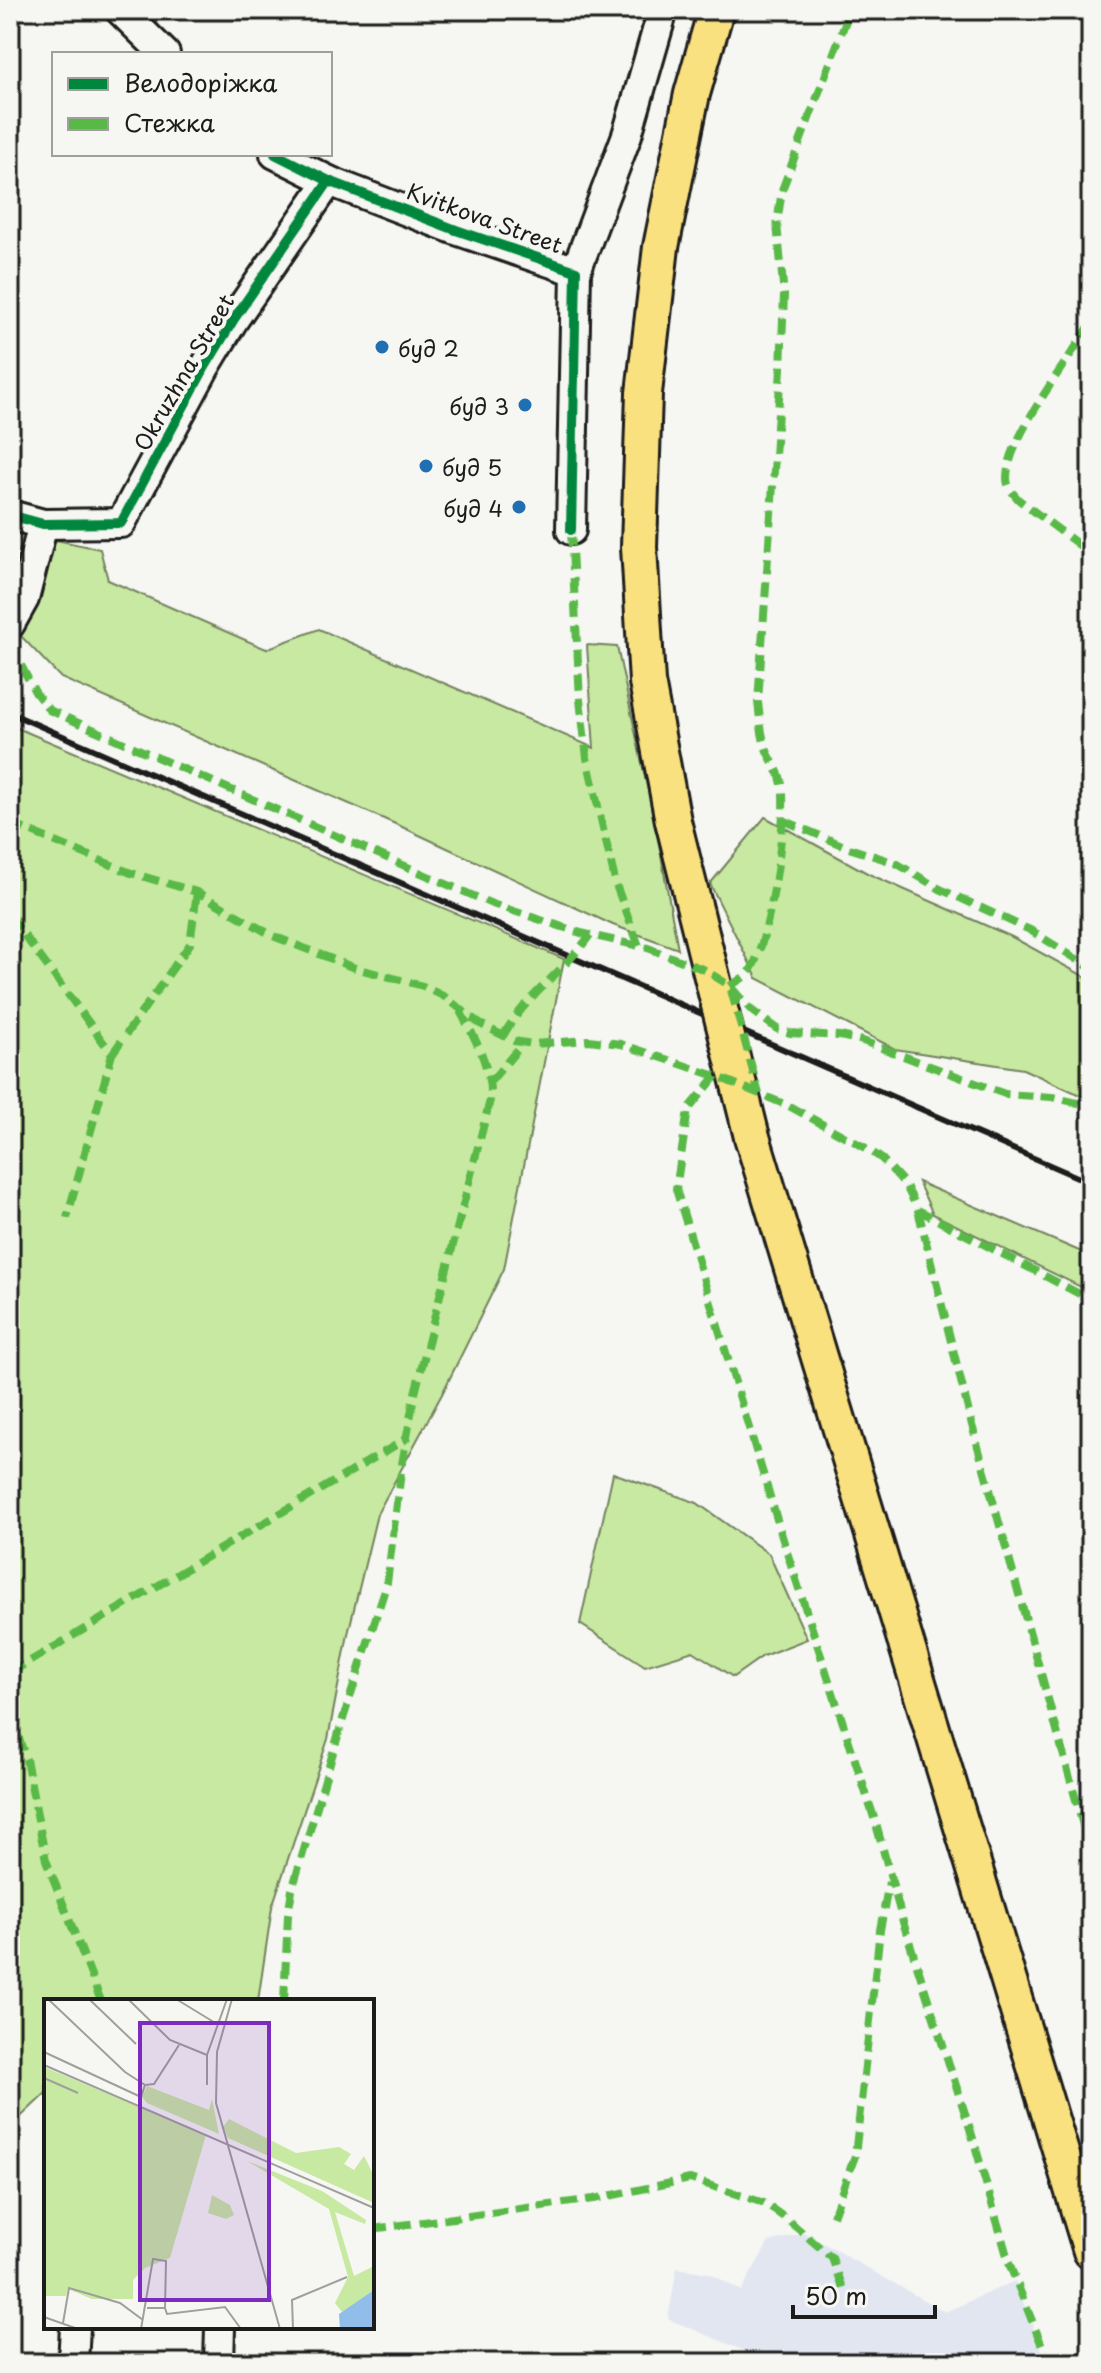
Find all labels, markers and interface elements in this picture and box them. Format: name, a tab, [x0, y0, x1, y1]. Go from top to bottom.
legend	[52, 52, 332, 156]
text: Велодоріжка	[124, 64, 277, 100]
text: Стежка	[124, 104, 215, 140]
street label: Kvitkova Street	[403, 174, 567, 260]
street label: Okruzhna Street	[125, 287, 241, 456]
place label: буд 2	[398, 331, 459, 364]
marker: буд 2	[373, 338, 391, 356]
place label: буд 3	[449, 389, 509, 422]
marker: буд 3	[516, 396, 534, 414]
place label: буд 5	[442, 450, 502, 483]
marker: буд 5	[417, 457, 435, 475]
place label: буд 4	[443, 491, 503, 524]
marker: буд 4	[510, 498, 528, 516]
inset map	[44, 1999, 374, 2329]
scale bar	[793, 2269, 935, 2319]
text: 50 m	[805, 2277, 867, 2313]

